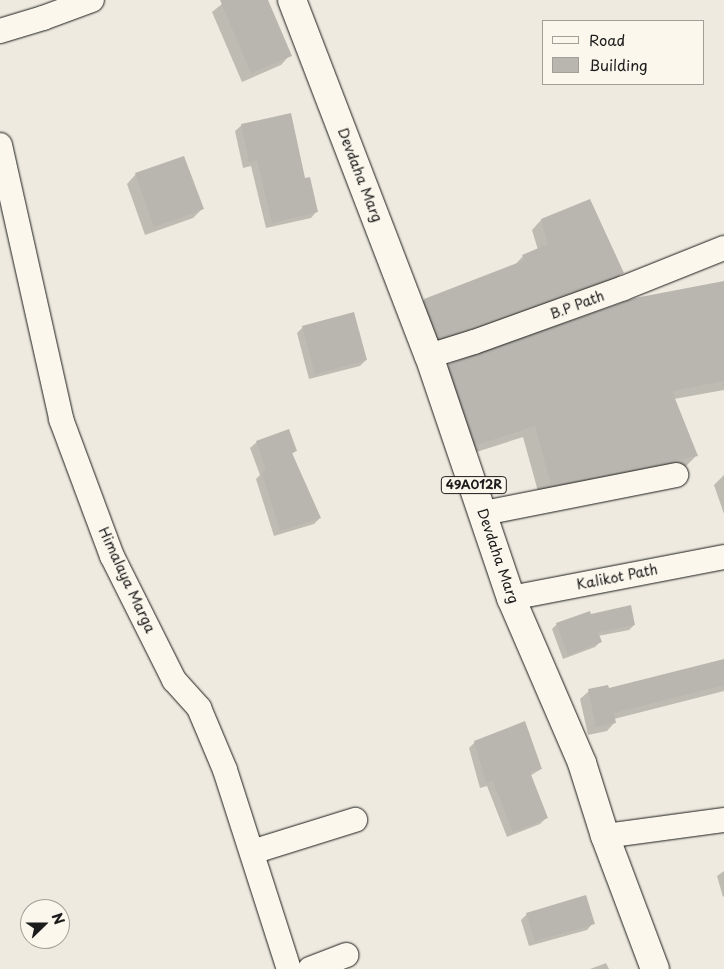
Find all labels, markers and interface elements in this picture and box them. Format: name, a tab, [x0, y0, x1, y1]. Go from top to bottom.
legend	[542, 20, 704, 85]
text: Road	[589, 28, 625, 51]
text: Building	[589, 53, 648, 76]
street label: Devdaha Marg	[334, 126, 386, 224]
street label: B.P Path	[548, 287, 606, 323]
road number: 49A012R	[440, 476, 508, 494]
street label: Devdaha Marg	[474, 506, 522, 606]
street label: Himalaya Marga	[95, 524, 159, 636]
street label: Kalikot Path	[574, 561, 660, 593]
north arrow	[20, 899, 70, 949]
text: N	[47, 909, 70, 928]

